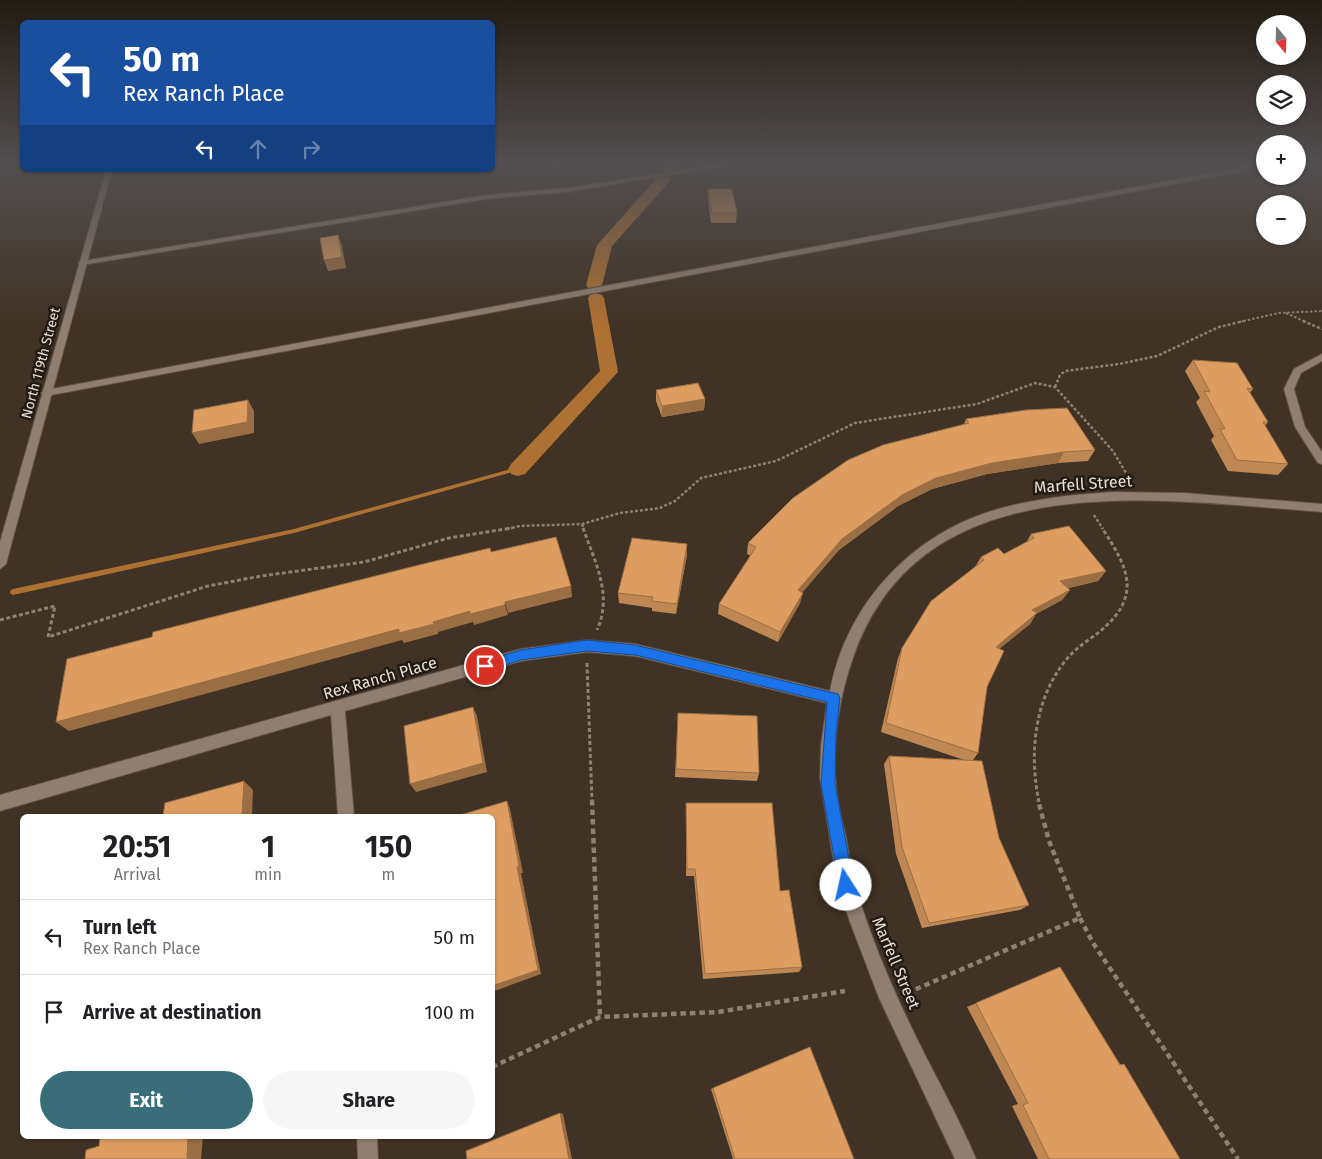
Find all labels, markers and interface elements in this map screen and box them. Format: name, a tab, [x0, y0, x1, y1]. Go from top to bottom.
north arrow	[1256, 15, 1306, 65]
map controls	[1256, 15, 1306, 245]
text: 50 m	[123, 38, 200, 80]
icon: left	[40, 40, 105, 105]
button: layers	[1256, 75, 1306, 125]
text: Rex Ranch Place	[123, 80, 284, 107]
icon: left	[191, 135, 219, 163]
icon: ahead	[244, 135, 272, 163]
icon: right	[297, 135, 325, 163]
button: +	[1256, 135, 1306, 185]
button: −	[1256, 195, 1306, 245]
street label: North 119th Street	[18, 305, 64, 420]
street label: Marfell Street	[1033, 471, 1133, 497]
pin	[464, 645, 506, 687]
icon: arrive	[471, 652, 499, 680]
street label: Rex Ranch Place	[321, 653, 439, 703]
text: 20:51	[103, 829, 172, 865]
text: 1	[261, 829, 275, 865]
text: 150	[365, 829, 412, 865]
position arrow	[819, 858, 871, 910]
text: Arrival	[114, 865, 161, 884]
text: min	[254, 865, 282, 884]
text: m	[382, 865, 395, 884]
street label: Marfell Street	[868, 914, 924, 1012]
text: Turn left	[83, 916, 157, 939]
icon: left	[40, 923, 68, 951]
text: 50 m	[434, 926, 475, 949]
text: Rex Ranch Place	[83, 939, 200, 958]
icon: arrive	[40, 998, 68, 1026]
text: Arrive at destination	[83, 1001, 262, 1024]
text: 100 m	[424, 1001, 475, 1024]
button: Exit	[40, 1071, 253, 1129]
button: Share	[263, 1071, 475, 1129]

